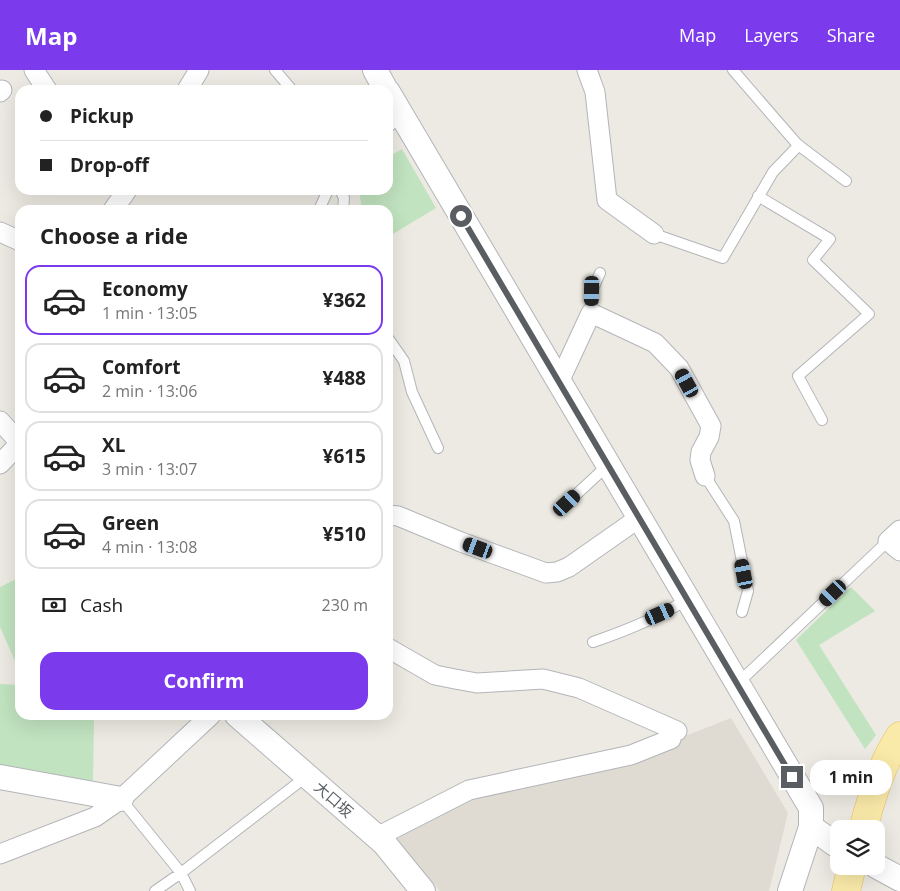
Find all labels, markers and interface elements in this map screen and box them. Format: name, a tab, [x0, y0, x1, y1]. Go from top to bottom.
text: Map	[25, 19, 77, 52]
text: Map	[679, 23, 716, 47]
text: Layers	[744, 23, 799, 47]
text: Share	[827, 23, 875, 47]
text: Pickup	[70, 103, 134, 129]
text: Drop-off	[70, 152, 149, 178]
route start	[450, 205, 472, 227]
text: Choose a ride	[40, 220, 188, 250]
text: Economy	[102, 276, 188, 302]
car	[584, 276, 599, 306]
icon: car	[42, 278, 87, 323]
text: ¥362	[323, 287, 366, 313]
text: 1 min · 13:05	[102, 302, 197, 324]
text: Comfort	[102, 354, 181, 380]
icon: car	[42, 356, 87, 401]
text: ¥488	[323, 365, 366, 391]
car	[673, 366, 700, 400]
text: 2 min · 13:06	[102, 380, 197, 402]
text: XL	[102, 432, 125, 458]
icon: car	[42, 434, 87, 479]
text: ¥615	[323, 443, 366, 469]
text: 3 min · 13:07	[102, 458, 197, 480]
car	[550, 487, 583, 519]
text: Green	[102, 510, 159, 536]
icon: car	[42, 512, 87, 557]
text: ¥510	[323, 521, 366, 547]
text: 4 min · 13:08	[102, 536, 197, 558]
car	[461, 536, 494, 560]
car	[733, 558, 754, 590]
car	[816, 577, 849, 609]
icon: cash	[40, 591, 68, 619]
text: Cash	[80, 592, 123, 618]
text: 230 m	[322, 594, 368, 616]
car	[643, 601, 676, 627]
button: Confirm	[40, 652, 368, 710]
callout: 1 min	[810, 760, 892, 794]
route end	[781, 766, 803, 788]
text: 1 min	[829, 766, 873, 788]
street label: 大口坂	[310, 777, 358, 821]
map controls	[830, 820, 885, 875]
button: layers	[830, 820, 885, 875]

